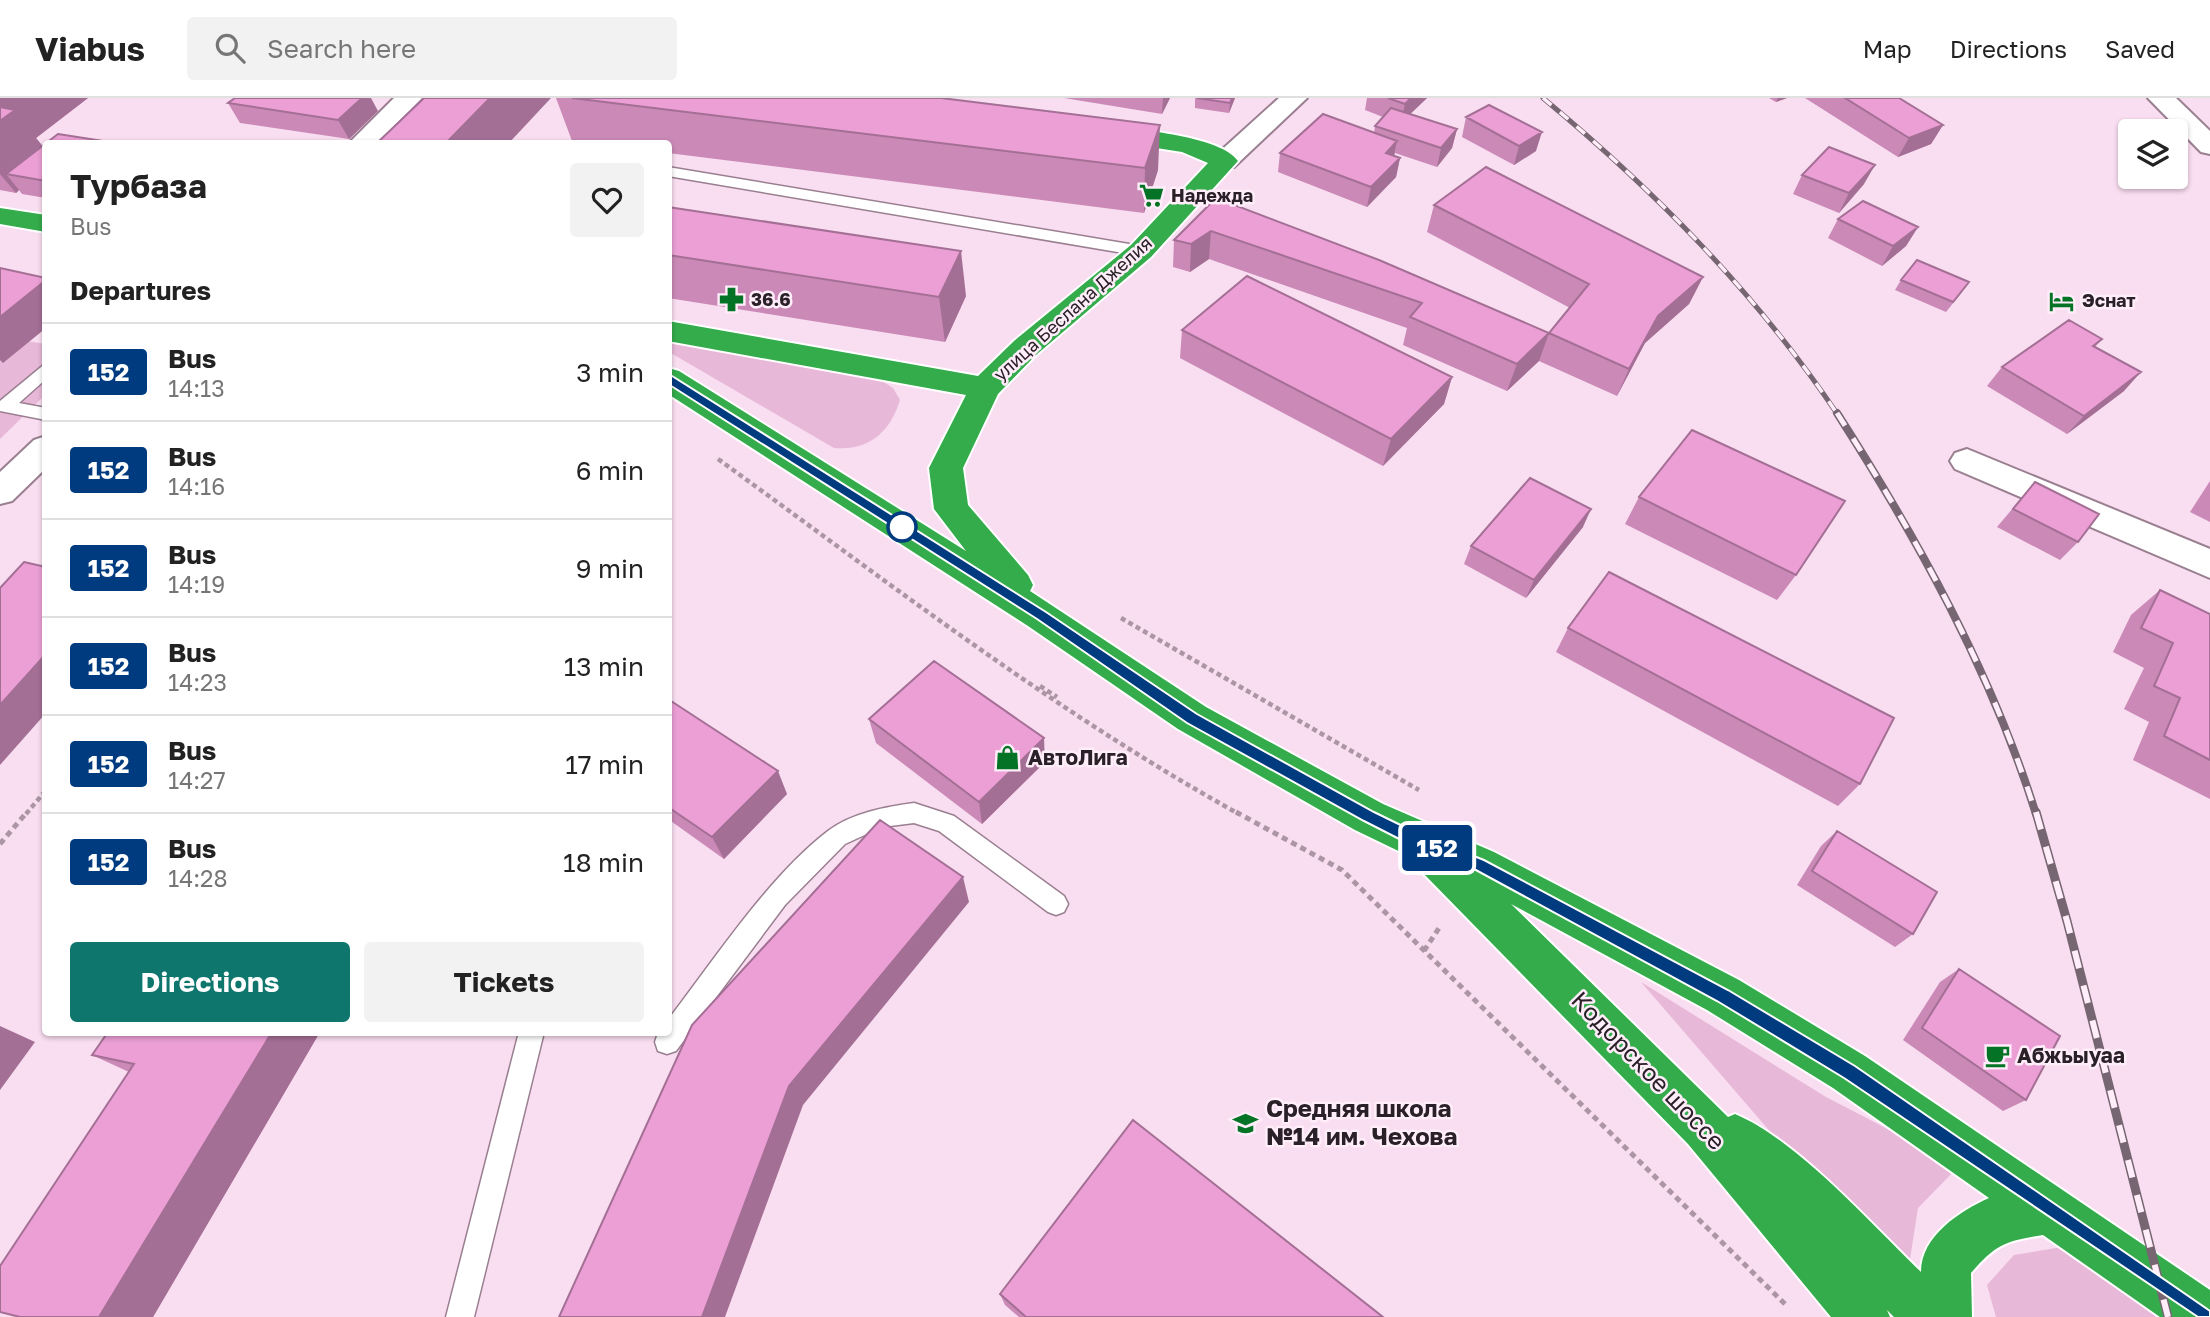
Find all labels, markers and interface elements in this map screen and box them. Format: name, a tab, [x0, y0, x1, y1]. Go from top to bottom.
search box	[187, 17, 677, 80]
text: Viabus	[35, 29, 145, 68]
icon: search	[211, 29, 249, 67]
text: Search here	[267, 33, 416, 64]
text: Map	[1863, 34, 1912, 63]
text: Directions	[1950, 34, 2067, 63]
text: Saved	[2105, 34, 2175, 63]
map controls	[2118, 119, 2188, 189]
button: layers	[2118, 119, 2188, 189]
button: heart	[570, 163, 644, 237]
text: Турбаза	[70, 166, 207, 205]
supermarket icon: Надежда	[1137, 182, 1165, 210]
place label: Надежда	[1171, 184, 1253, 206]
text: Bus	[70, 212, 112, 240]
street label: улица Беслана Джелия	[989, 231, 1156, 385]
text: Departures	[70, 275, 211, 306]
pharmacy icon: 36.6	[717, 286, 745, 314]
hotel icon: Эснат	[2048, 287, 2076, 315]
place label: 36.6	[751, 288, 791, 310]
place label: Эснат	[2082, 289, 2136, 311]
text: Bus	[168, 343, 216, 374]
text: 152	[88, 357, 129, 386]
text: 3 min	[576, 357, 644, 388]
text: 14:13	[168, 374, 225, 402]
text: Bus	[168, 441, 216, 472]
text: 152	[88, 455, 129, 484]
text: 6 min	[576, 455, 644, 486]
text: 14:16	[168, 472, 225, 500]
unlabelled marker	[887, 512, 917, 542]
text: Bus	[168, 539, 216, 570]
text: 152	[88, 553, 129, 582]
text: 9 min	[576, 553, 644, 584]
text: 14:19	[168, 570, 225, 598]
text: Bus	[168, 637, 216, 668]
text: 152	[88, 651, 129, 680]
text: 13 min	[564, 651, 644, 682]
text: 14:23	[168, 668, 227, 696]
text: Bus	[168, 735, 216, 766]
shop icon: АвтоЛига	[994, 744, 1022, 772]
place label: АвтоЛига	[1028, 744, 1128, 770]
text: 152	[88, 749, 129, 778]
text: 17 min	[565, 749, 644, 780]
text: 14:27	[168, 766, 226, 794]
line badge: 152	[1397, 825, 1477, 871]
text: Bus	[168, 833, 216, 864]
text: 152	[1416, 833, 1458, 862]
text: 152	[88, 847, 129, 876]
text: 18 min	[563, 847, 644, 878]
text: 14:28	[168, 864, 227, 892]
button: Directions	[70, 942, 350, 1022]
button: Tickets	[364, 942, 644, 1022]
street label: Кодорское шоссе	[1566, 985, 1732, 1155]
cafe icon: Абжьыуаа	[1983, 1042, 2011, 1070]
place label: Абжьыуаа	[2017, 1042, 2125, 1068]
place label: Средняя школа №14 им. Чехова	[1266, 1093, 1457, 1150]
school or university icon: Средняя школа №14 им. Чехова	[1232, 1109, 1260, 1137]

